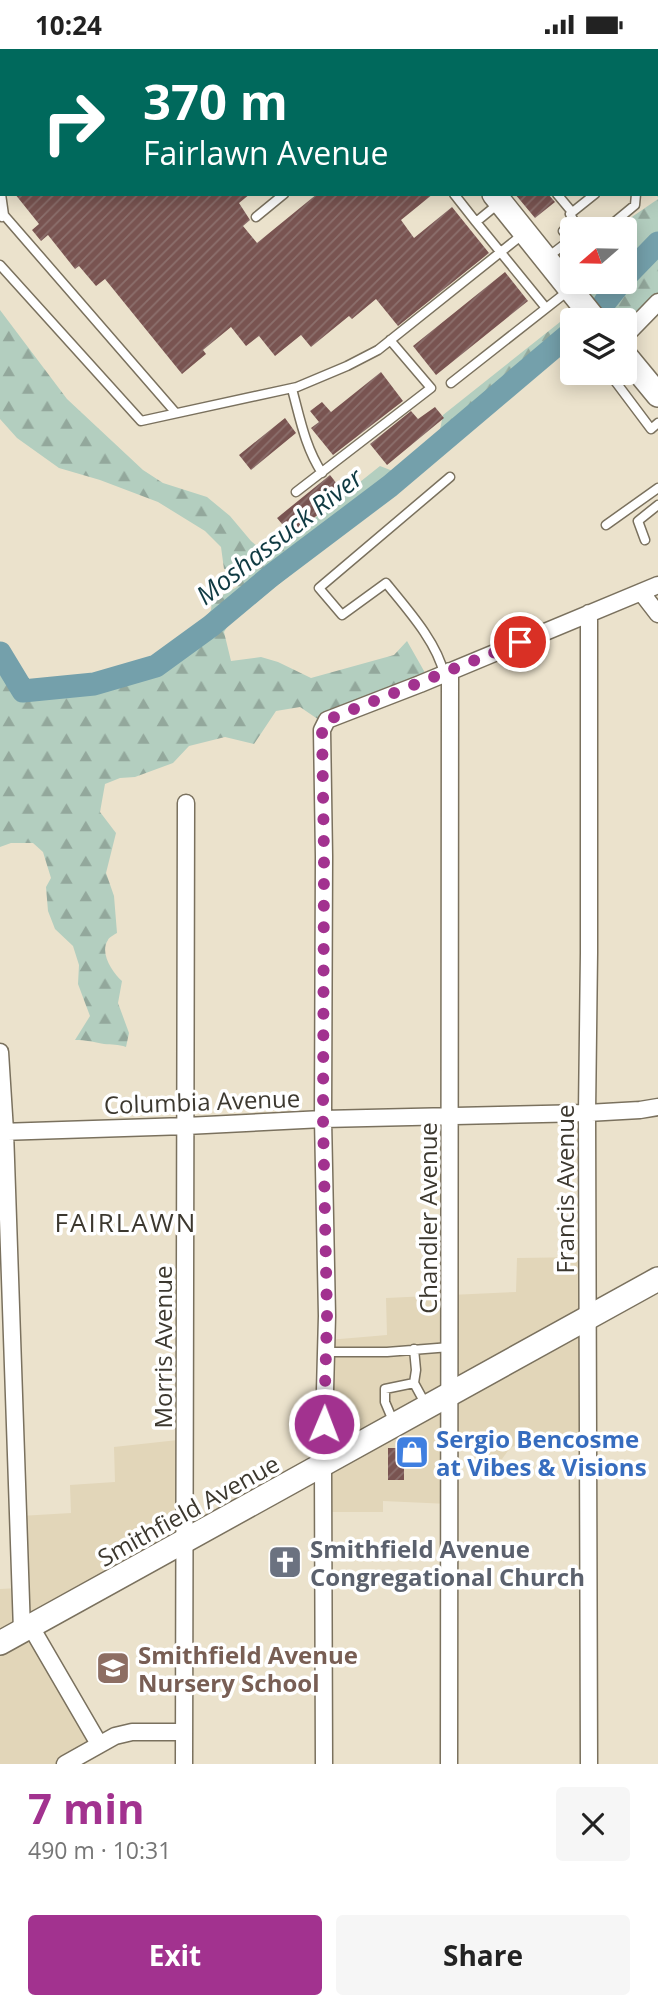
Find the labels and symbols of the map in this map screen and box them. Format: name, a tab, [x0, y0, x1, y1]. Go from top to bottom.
north arrow	[560, 217, 637, 294]
water label: Moshassuck River	[188, 458, 371, 613]
pin	[490, 612, 550, 672]
street label: Columbia Avenue	[103, 1081, 301, 1121]
street label: Francis Avenue	[548, 1104, 581, 1274]
street label: Chandler Avenue	[411, 1122, 444, 1314]
district label: FAIRLAWN	[55, 1204, 197, 1240]
street label: Morris Avenue	[146, 1266, 179, 1428]
position arrow	[287, 1387, 361, 1461]
place label: Sergio Bencosme at Vibes & Visions	[436, 1422, 647, 1483]
shop icon: Sergio Bencosme at Vibes & Visions	[393, 1433, 431, 1471]
street label: Smithfield Avenue	[91, 1446, 285, 1574]
place label: Smithfield Avenue Congregational Church	[310, 1532, 585, 1593]
church icon: Smithfield Avenue Congregational Church	[266, 1543, 304, 1581]
place label: Smithfield Avenue Nursery School	[138, 1638, 358, 1699]
school or university icon: Smithfield Avenue Nursery School	[94, 1649, 132, 1687]

